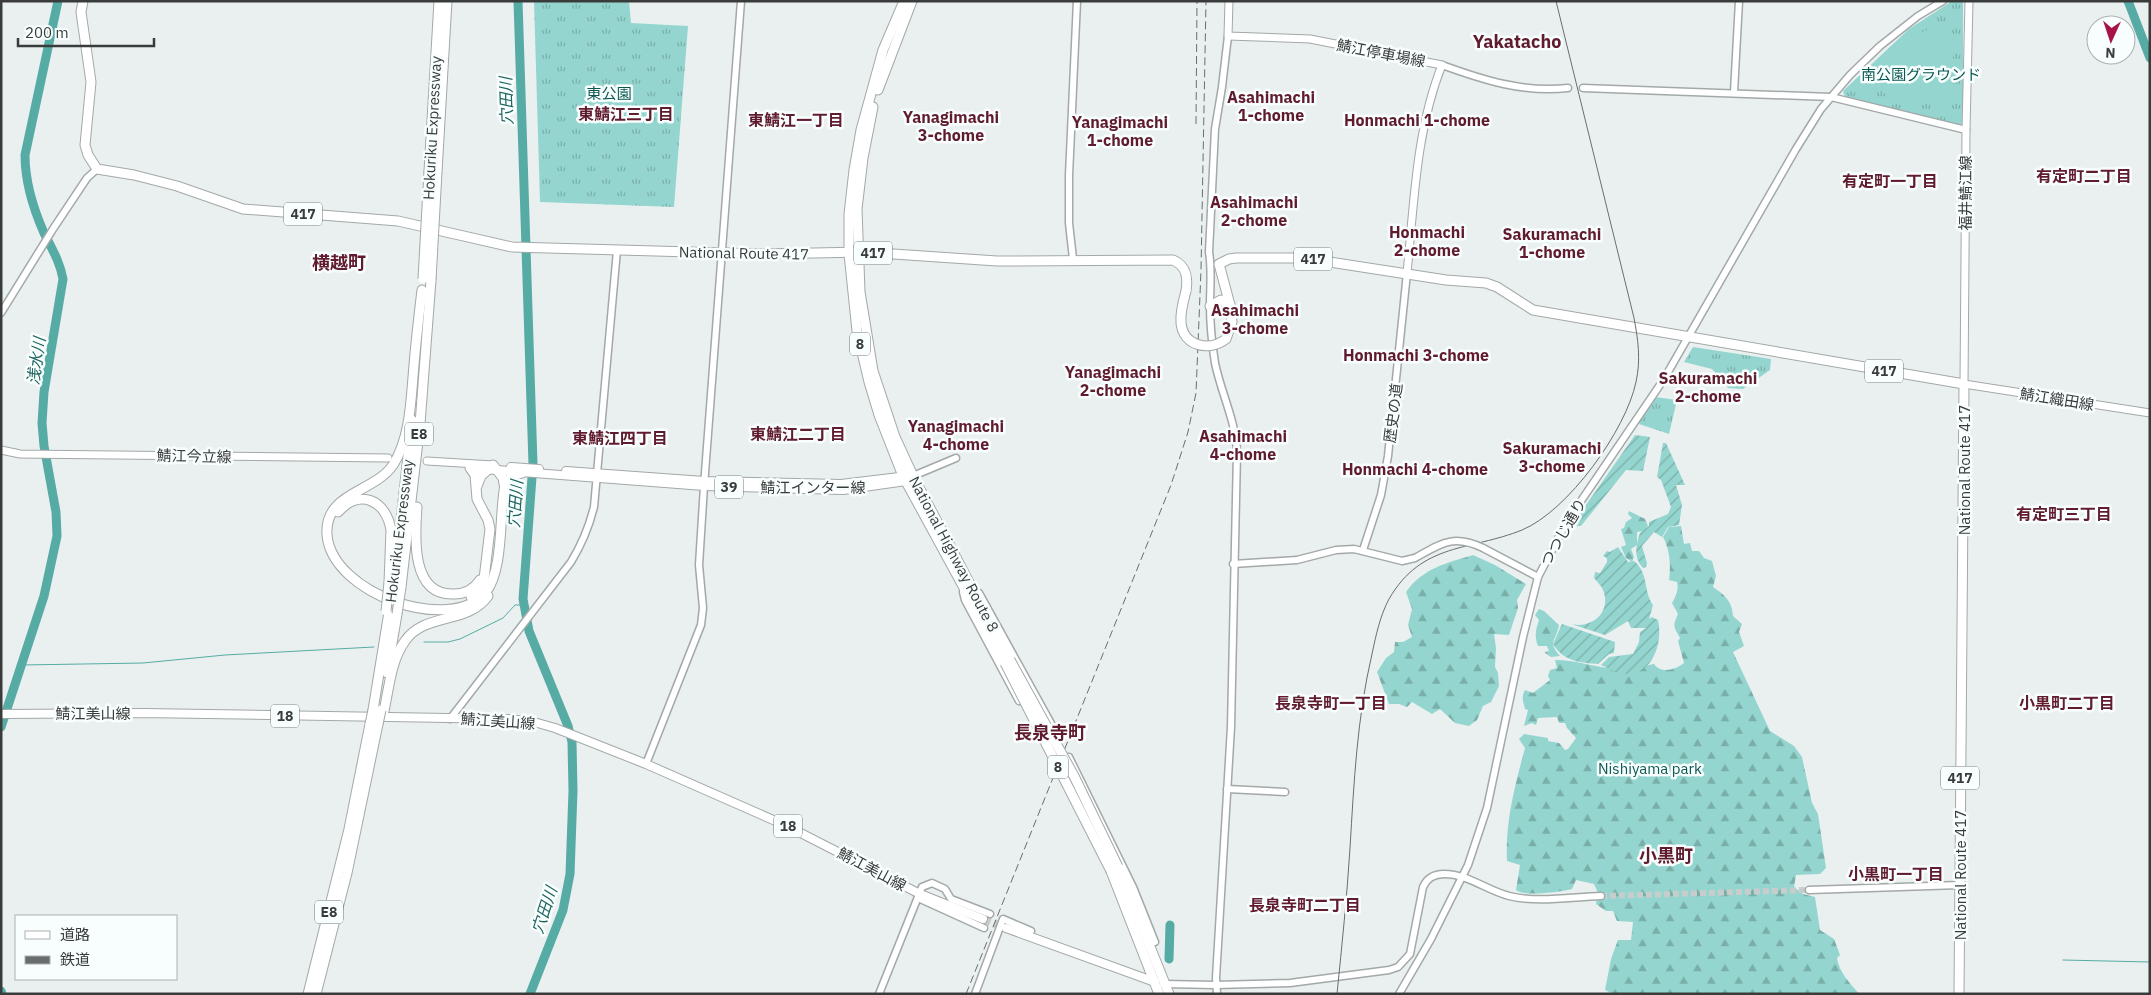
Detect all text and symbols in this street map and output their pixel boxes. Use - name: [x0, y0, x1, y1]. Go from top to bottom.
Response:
- scale bar: [18, 15, 154, 47]
- north arrow: [2086, 15, 2136, 65]
- text: 200 m: [25, 23, 69, 42]
- district label: Yakatacho: [1473, 30, 1561, 53]
- street label: 鯖江停車場線: [1335, 35, 1427, 71]
- text: N: [2105, 44, 2116, 62]
- street label: Hokuriku Expressway: [419, 55, 445, 201]
- park label: 南公園グラウンド: [1861, 65, 1981, 84]
- water label: 穴田川: [495, 75, 517, 125]
- park label: 東公園: [586, 84, 632, 103]
- district label: Asahimachi 1-chome: [1227, 87, 1315, 125]
- district label: 東鯖江三丁目: [578, 104, 674, 124]
- district label: Yanagimachi 3-chome: [903, 107, 999, 145]
- district label: 東鯖江一丁目: [748, 110, 844, 130]
- district label: Honmachi 1-chome: [1344, 110, 1490, 130]
- district label: Yanagimachi 1-chome: [1072, 112, 1168, 150]
- street label: 福井鯖江線: [1956, 155, 1975, 231]
- district label: 有定町二丁目: [2036, 166, 2132, 186]
- district label: 有定町一丁目: [1842, 171, 1938, 191]
- district label: Asahimachi 2-chome: [1210, 192, 1298, 230]
- road number: 417: [284, 202, 322, 225]
- district label: Honmachi 2-chome: [1389, 222, 1465, 260]
- district label: Sakuramachi 1-chome: [1503, 224, 1601, 262]
- street label: National Route 417: [679, 242, 809, 264]
- road number: 417: [854, 242, 892, 264]
- road number: 417: [1294, 248, 1332, 270]
- district label: 横越町: [312, 251, 366, 274]
- district label: Asahimachi 3-chome: [1211, 300, 1299, 338]
- road number: 8: [850, 332, 870, 356]
- water label: 浅水川: [23, 334, 50, 386]
- district label: Honmachi 3-chome: [1343, 345, 1489, 365]
- road number: 417: [1865, 360, 1903, 382]
- district label: Yanagimachi 2-chome: [1065, 362, 1161, 400]
- district label: Sakuramachi 2-chome: [1659, 368, 1757, 406]
- street label: 歴史の道: [1380, 382, 1406, 444]
- street label: 鯖江織田線: [2018, 384, 2096, 414]
- street label: National Route 417: [1955, 405, 1974, 535]
- district label: Yanagimachi 4-chome: [908, 416, 1004, 454]
- road number: E8: [405, 422, 433, 446]
- district label: 東鯖江二丁目: [750, 424, 846, 444]
- district label: Asahimachi 4-chome: [1199, 426, 1287, 464]
- district label: 東鯖江四丁目: [572, 428, 668, 448]
- district label: Sakuramachi 3-chome: [1503, 438, 1601, 476]
- street label: 鯖江今立線: [156, 446, 232, 466]
- street label: Hokuriku Expressway: [381, 458, 417, 604]
- district label: Honmachi 4-chome: [1342, 459, 1488, 479]
- street label: National Highway Route 8: [905, 473, 1003, 635]
- road number: 39: [715, 476, 743, 498]
- water label: 穴田川: [503, 477, 527, 529]
- street label: 鯖江インター線: [760, 478, 866, 497]
- street label: つつじ通り: [1536, 495, 1590, 569]
- district label: 有定町三丁目: [2016, 504, 2112, 524]
- district label: 長泉寺町一丁目: [1275, 693, 1387, 713]
- district label: 小黒町二丁目: [2019, 693, 2115, 713]
- street label: 鯖江美山線: [55, 704, 131, 723]
- road number: 18: [271, 704, 299, 728]
- street label: 鯖江美山線: [460, 709, 536, 733]
- district label: 長泉寺町: [1014, 721, 1086, 744]
- road number: 8: [1048, 756, 1068, 779]
- park label: Nishiyama park: [1598, 759, 1702, 778]
- road number: 417: [1941, 766, 1979, 790]
- street label: National Route 417: [1951, 810, 1970, 940]
- road number: 18: [774, 814, 802, 838]
- street label: 鯖江美山線: [834, 843, 910, 895]
- district label: 小黒町: [1639, 844, 1693, 867]
- district label: 小黒町一丁目: [1848, 864, 1944, 884]
- water label: 穴田川: [527, 882, 562, 936]
- district label: 長泉寺町二丁目: [1249, 895, 1361, 915]
- road number: E8: [315, 900, 343, 924]
- legend: [15, 915, 178, 980]
- text: 道路: [60, 925, 90, 944]
- text: 鉄道: [60, 950, 90, 969]

